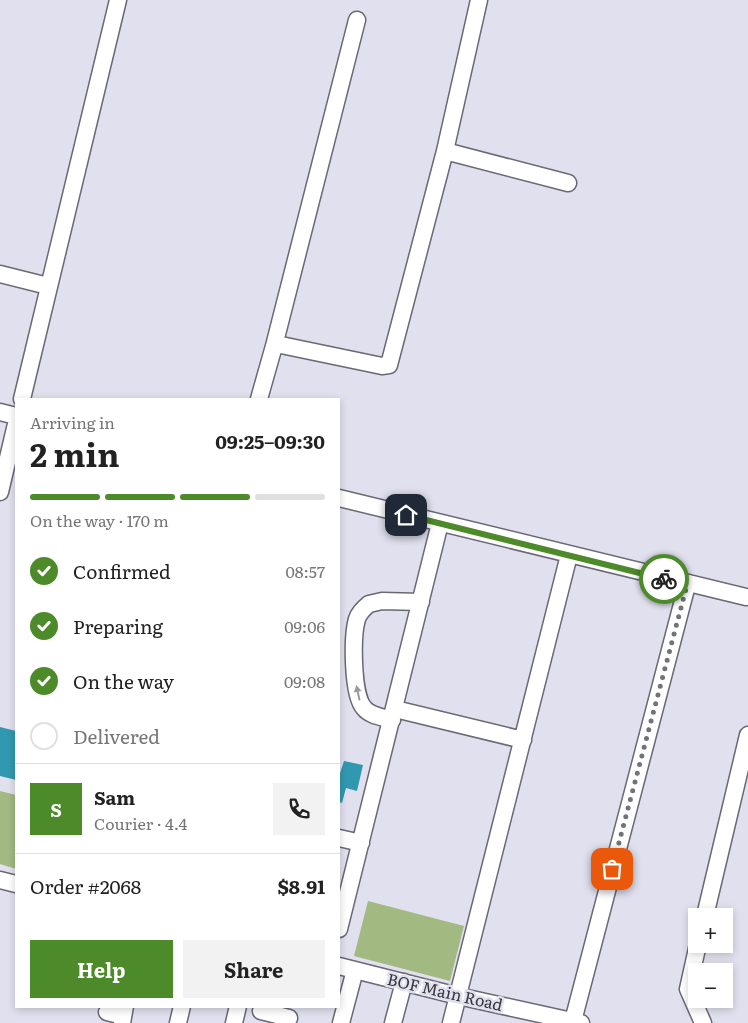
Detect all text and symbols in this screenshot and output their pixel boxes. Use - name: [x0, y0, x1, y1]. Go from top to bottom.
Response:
- text: Arriving in: [30, 410, 115, 434]
- text: 09:25–09:30: [215, 427, 325, 455]
- text: 2 min: [30, 429, 119, 477]
- pin: [385, 494, 427, 536]
- icon: home: [392, 501, 420, 529]
- text: On the way · 170 m: [30, 508, 169, 532]
- courier: [639, 554, 689, 604]
- icon: check: [30, 557, 58, 585]
- text: Confirmed: [73, 557, 171, 585]
- text: 08:57: [285, 559, 325, 583]
- icon: bike: [650, 565, 678, 593]
- icon: check: [30, 612, 58, 640]
- text: Preparing: [73, 612, 163, 640]
- text: 09:06: [284, 614, 325, 638]
- icon: check: [30, 667, 58, 695]
- text: On the way: [73, 667, 174, 695]
- text: 09:08: [284, 669, 325, 693]
- one-way arrow: [353, 684, 361, 700]
- text: Delivered: [73, 722, 160, 750]
- text: Sam: [94, 783, 135, 811]
- button: phone: [273, 783, 325, 835]
- text: S: [50, 795, 62, 823]
- text: Courier · 4.4: [94, 811, 187, 835]
- pin: [591, 848, 633, 890]
- icon: bag: [598, 855, 626, 883]
- text: Order #2068: [30, 872, 141, 900]
- text: $8.91: [277, 872, 325, 900]
- map controls: [688, 908, 733, 1008]
- button: +: [688, 908, 733, 953]
- button: Help: [30, 940, 173, 998]
- button: Share: [183, 940, 325, 998]
- button: −: [688, 963, 733, 1008]
- street label: BOF Main Road: [385, 966, 506, 1016]

